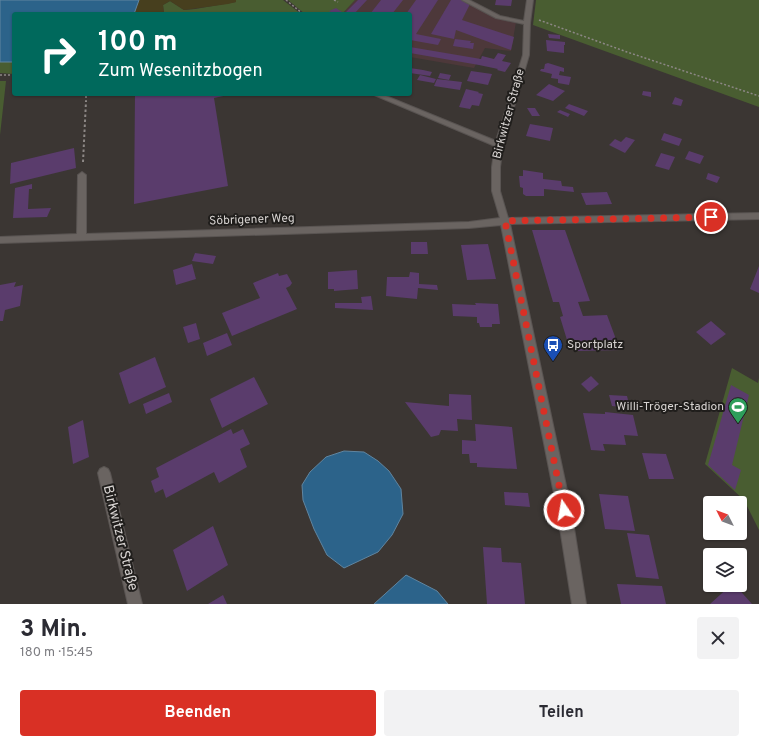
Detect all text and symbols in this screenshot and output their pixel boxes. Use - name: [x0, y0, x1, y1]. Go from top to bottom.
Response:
- text: 100 m: [98, 25, 178, 61]
- icon: right: [32, 28, 84, 80]
- text: Zum Wesenitzbogen: [98, 60, 263, 83]
- street label: Birkwitzer Straße: [489, 67, 529, 161]
- pin: [694, 200, 728, 234]
- icon: arrive: [700, 206, 722, 228]
- street label: Söbrigener Weg: [209, 211, 295, 229]
- bus stop icon: Sportplatz: [542, 334, 564, 362]
- place label: Sportplatz: [567, 337, 623, 353]
- sports icon: Willi-Tröger-Stadion: [727, 396, 749, 424]
- place label: Willi-Tröger-Stadion: [616, 399, 724, 415]
- street label: Birkwitzer Straße: [99, 483, 141, 593]
- position arrow: [543, 489, 585, 531]
- north arrow: [703, 496, 747, 540]
- map controls: [703, 496, 747, 592]
- button: layers: [703, 548, 747, 592]
- text: 3 Min.: [20, 615, 87, 645]
- button: close: [697, 617, 739, 659]
- text: 180 m · 15:45: [20, 645, 93, 661]
- button: Beenden: [20, 690, 376, 736]
- button: Teilen: [384, 690, 739, 736]

